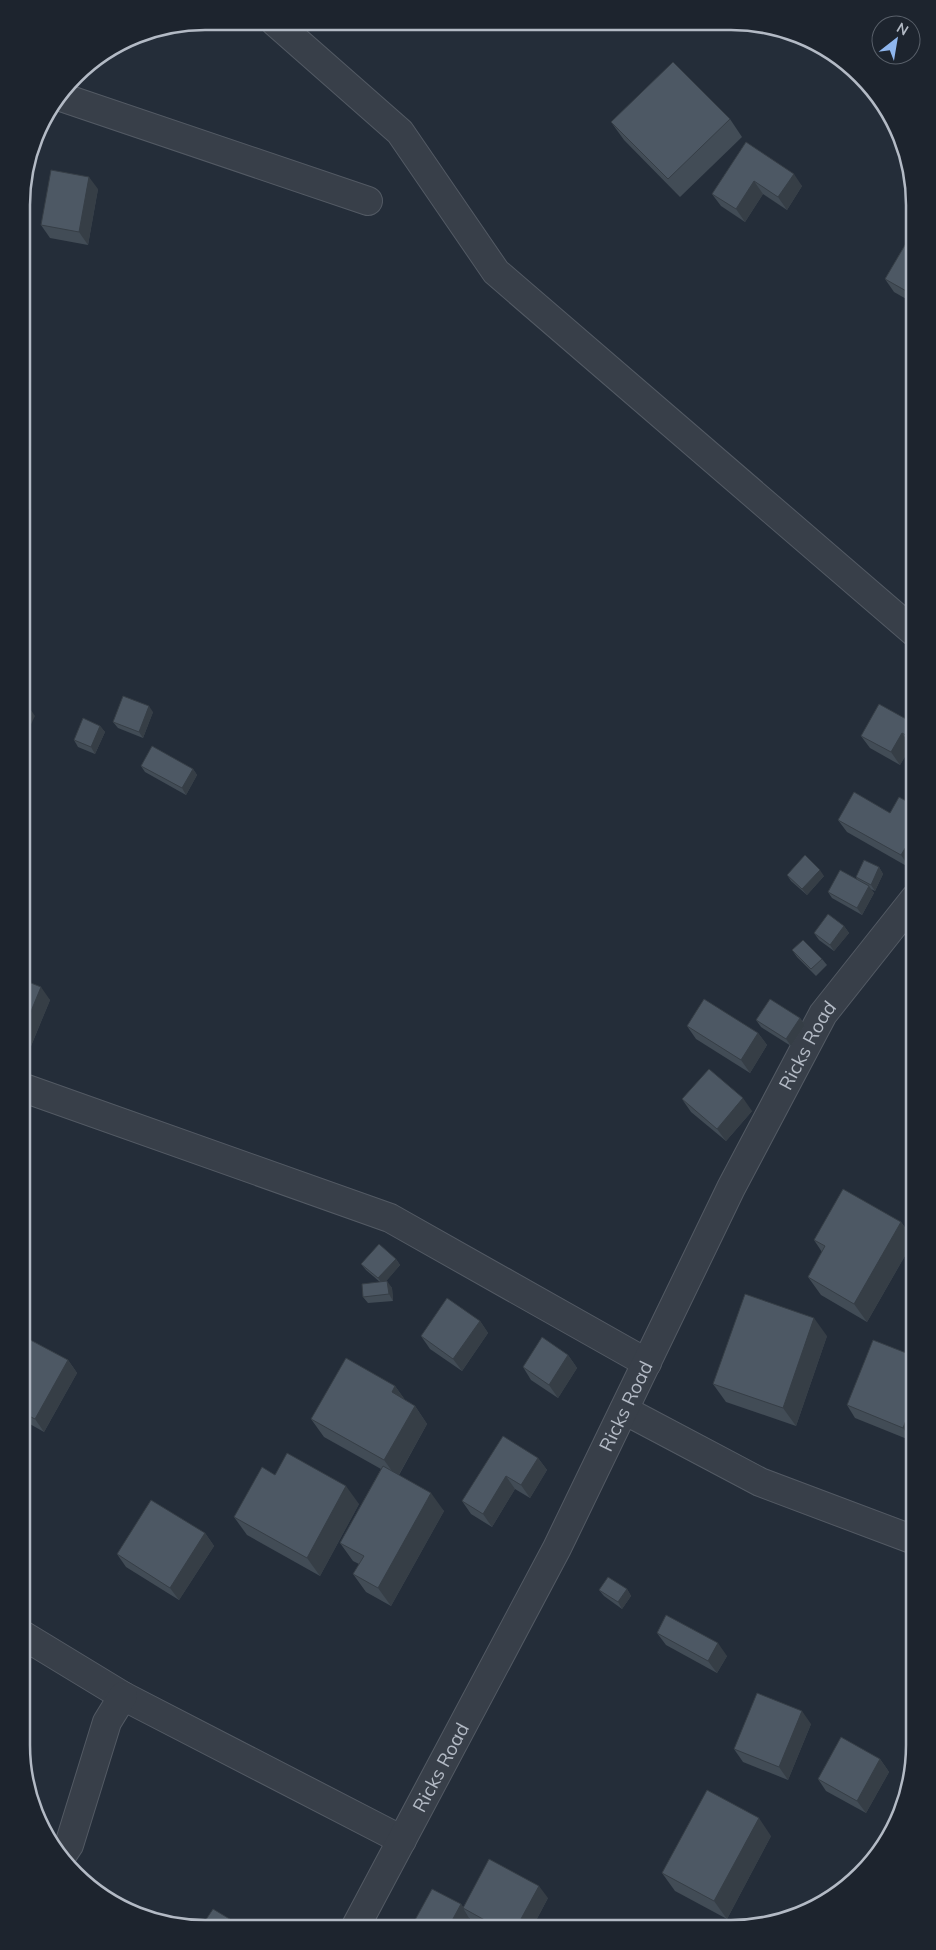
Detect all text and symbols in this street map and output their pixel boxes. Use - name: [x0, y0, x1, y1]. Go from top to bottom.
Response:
- north arrow: [871, 15, 921, 65]
- text: N: [894, 18, 912, 39]
- street label: Ricks Road: [773, 996, 841, 1094]
- street label: Ricks Road: [594, 1357, 658, 1455]
- street label: Ricks Road: [407, 1719, 474, 1816]

